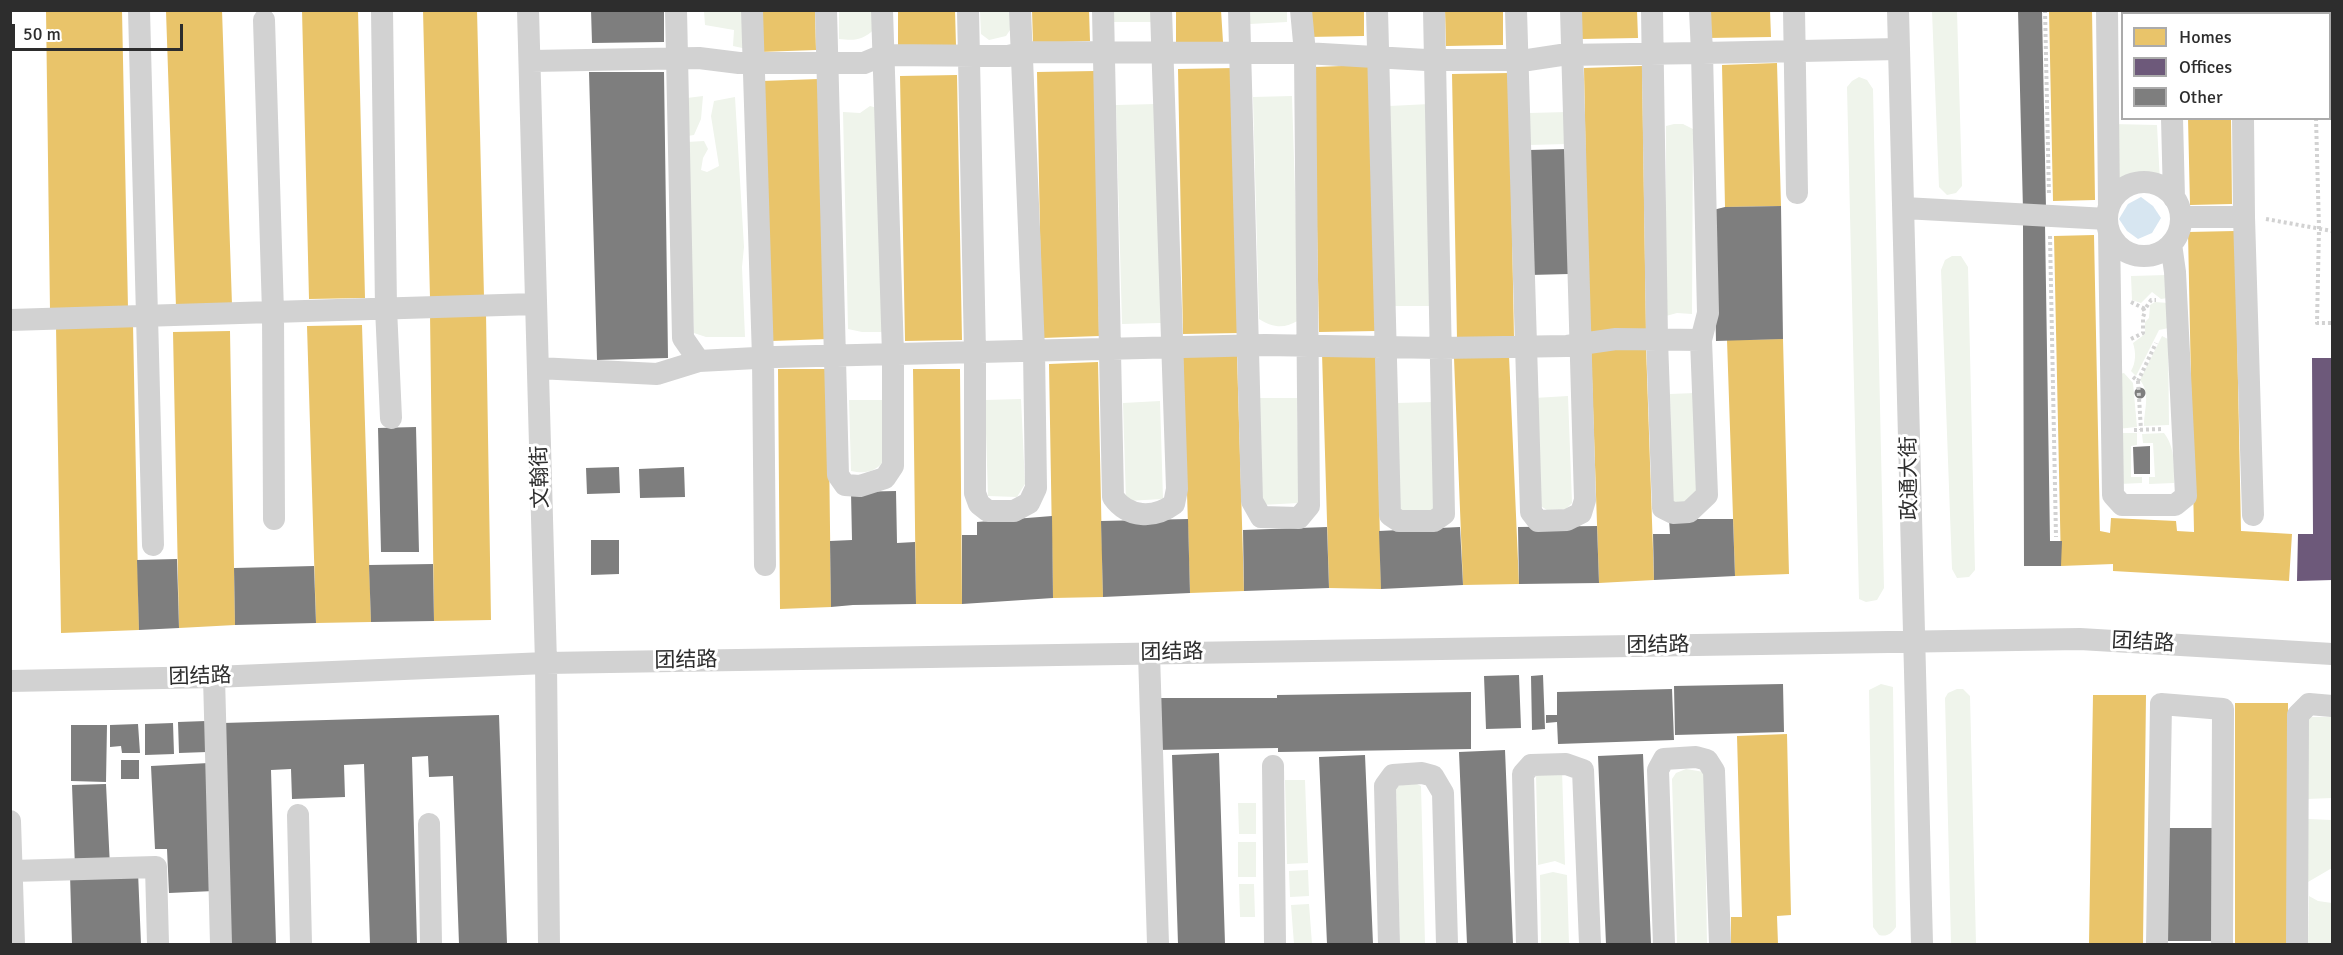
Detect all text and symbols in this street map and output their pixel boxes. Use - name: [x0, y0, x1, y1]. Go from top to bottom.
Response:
- scale bar: [15, 12, 186, 50]
- legend: [2121, 12, 2331, 120]
- text: 50 m: [23, 23, 61, 45]
- text: Homes: [2179, 26, 2232, 48]
- text: Offices: [2179, 56, 2232, 78]
- text: Other: [2179, 86, 2223, 108]
- street label: 政通大街: [1897, 436, 1923, 520]
- street label: 文翰街: [527, 445, 555, 509]
- street label: 团结路: [2111, 629, 2175, 657]
- street label: 团结路: [1626, 633, 1690, 659]
- street label: 团结路: [1140, 640, 1204, 666]
- street label: 团结路: [654, 648, 718, 674]
- street label: 团结路: [168, 663, 232, 691]

